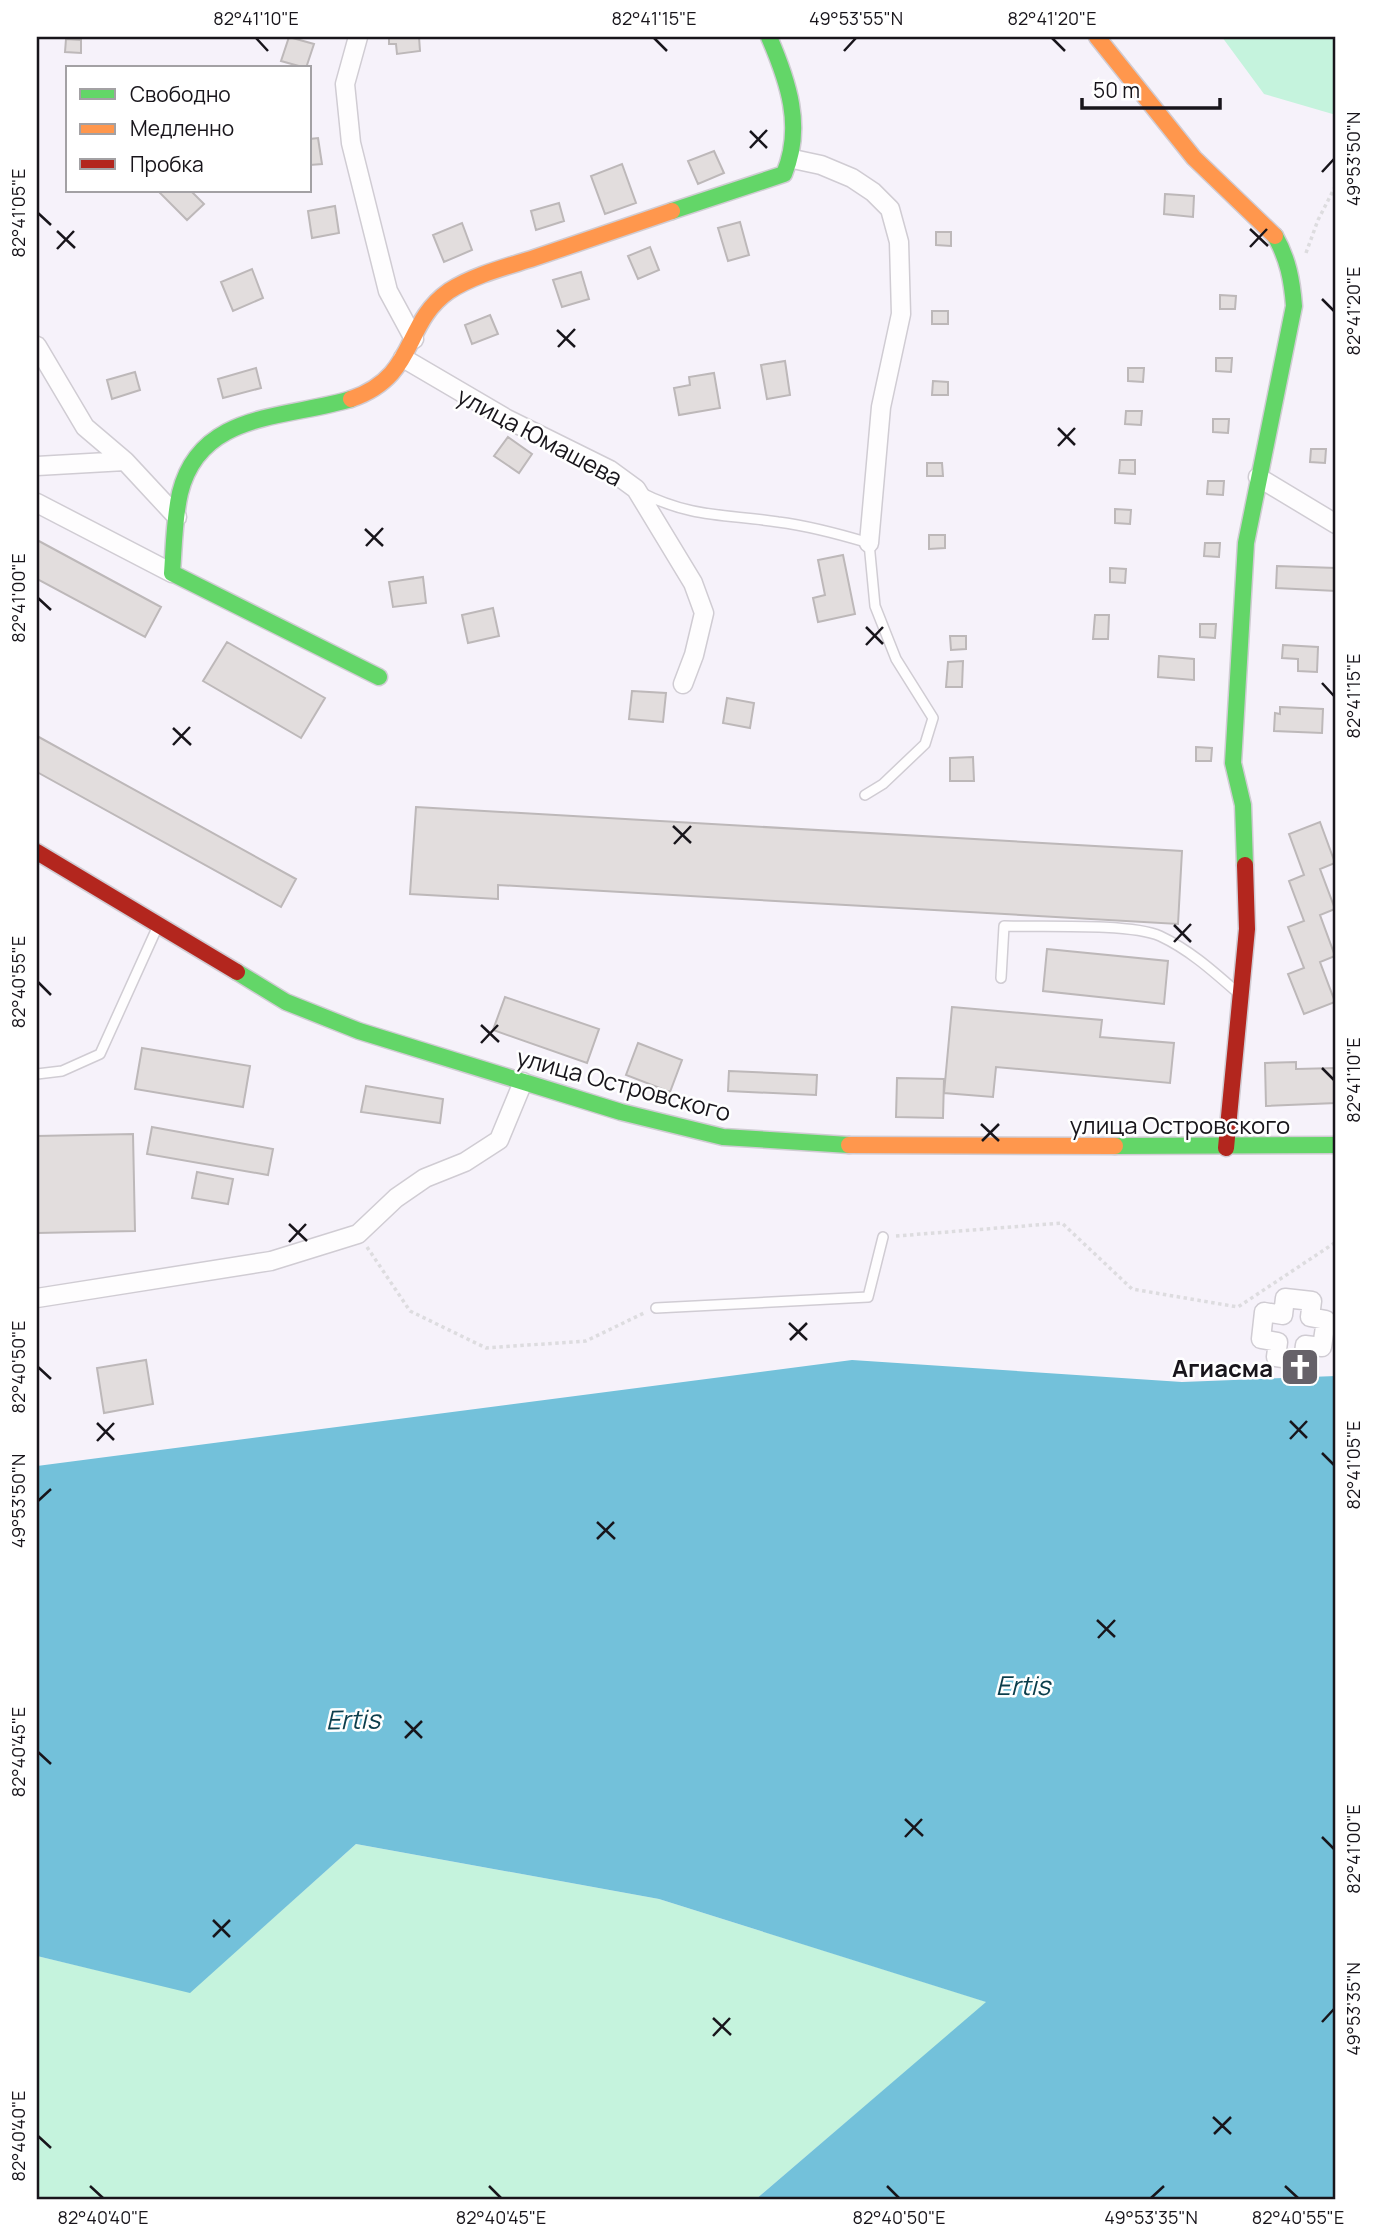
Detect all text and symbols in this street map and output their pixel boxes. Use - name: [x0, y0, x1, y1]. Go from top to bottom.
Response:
- text: 82°41'10"E: [213, 6, 299, 30]
- text: 82°41'15"E: [611, 6, 697, 30]
- text: 49°53'55"N: [809, 6, 903, 30]
- text: 82°41'20"E: [1008, 6, 1096, 30]
- legend: [66, 66, 312, 192]
- scale bar: [1082, 66, 1221, 110]
- text: 50 m: [1093, 76, 1140, 104]
- text: Свободно: [130, 80, 231, 108]
- text: 49°53'50"N: [1341, 112, 1365, 206]
- text: Медленно: [130, 114, 234, 142]
- text: Пробка: [130, 150, 204, 178]
- text: 82°41'05"E: [6, 169, 30, 257]
- text: 82°41'20"E: [1341, 267, 1365, 355]
- street label: улица Юмашева: [451, 378, 629, 494]
- text: 82°41'00"E: [6, 553, 30, 643]
- text: 82°41'15"E: [1341, 653, 1365, 739]
- text: 82°40'55"E: [6, 936, 30, 1028]
- text: 82°41'10"E: [1341, 1037, 1365, 1123]
- street label: улица Островского: [513, 1040, 735, 1128]
- street label: улица Островского: [1070, 1108, 1290, 1141]
- text: 82°40'50"E: [6, 1321, 30, 1413]
- church icon: Агиасма: [1279, 1346, 1321, 1388]
- place label: Агиасма: [1172, 1351, 1273, 1384]
- text: 82°41'05"E: [1341, 1421, 1365, 1509]
- text: 49°53'50"N: [6, 1454, 30, 1548]
- water label: Ertis: [996, 1667, 1053, 1703]
- water label: Ertis: [326, 1700, 383, 1737]
- text: 82°40'45"E: [6, 1707, 30, 1797]
- text: 82°41'00"E: [1341, 1804, 1365, 1894]
- text: 49°53'35"N: [1341, 1962, 1365, 2056]
- text: 82°40'40"E: [6, 2091, 30, 2182]
- text: 82°40'40"E: [58, 2205, 149, 2229]
- text: 82°40'45"E: [456, 2205, 546, 2229]
- text: 82°40'50"E: [853, 2205, 945, 2229]
- text: 49°53'35"N: [1104, 2205, 1198, 2229]
- text: 82°40'55"E: [1252, 2205, 1344, 2229]

